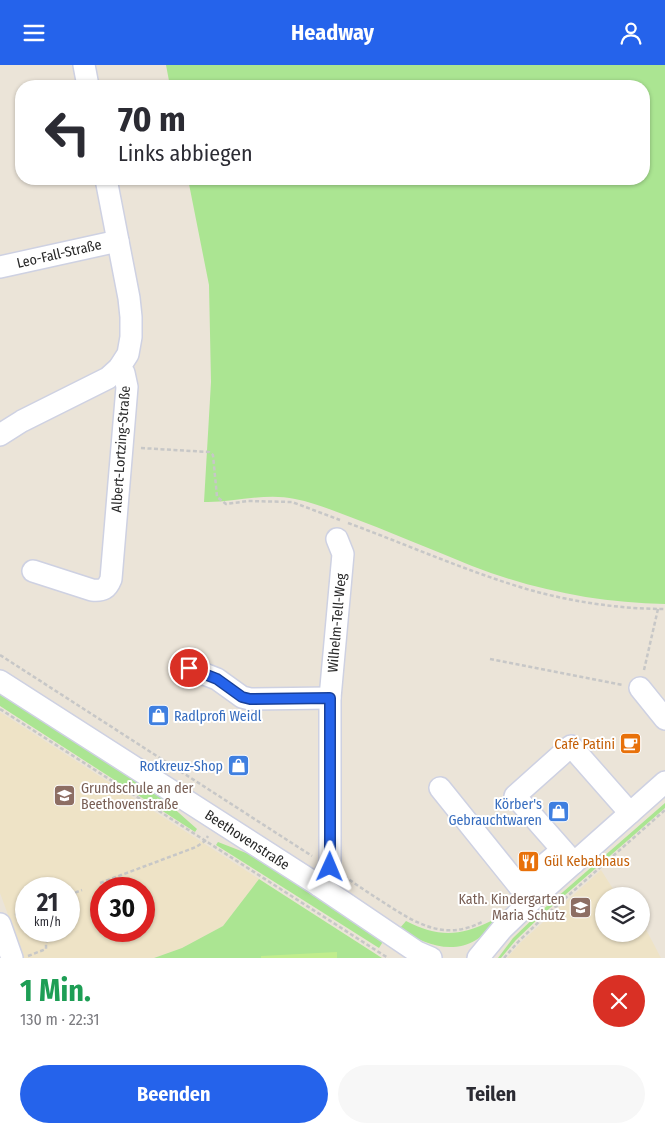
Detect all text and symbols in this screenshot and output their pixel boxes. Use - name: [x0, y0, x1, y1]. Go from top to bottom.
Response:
- icon: menu: [20, 19, 48, 47]
- text: Headway: [291, 19, 374, 46]
- icon: person: [617, 19, 645, 47]
- text: 70 m: [118, 98, 186, 140]
- icon: left: [35, 100, 100, 165]
- text: Links abbiegen: [118, 140, 253, 167]
- street label: Leo-Fall-Straße: [15, 236, 103, 272]
- street label: Albert-Lortzing-Straße: [108, 385, 134, 513]
- street label: Wilhelm-Tell-Weg: [324, 572, 350, 673]
- pin: [168, 647, 210, 689]
- icon: arrive: [175, 654, 203, 682]
- shop icon: Radlprofi Weidl: [146, 704, 170, 728]
- place label: Radlprofi Weidl: [174, 708, 262, 725]
- cafe icon: Café Patini: [619, 732, 643, 756]
- place label: Café Patini: [554, 736, 615, 753]
- shop icon: Rotkreuz-Shop: [227, 754, 251, 778]
- place label: Rotkreuz-Shop: [140, 758, 223, 775]
- place label: Grundschule an der Beethovenstraße: [81, 780, 194, 813]
- school or university icon: Grundschule an der Beethovenstraße: [53, 784, 77, 808]
- place label: Körber's Gebrauchtwaren: [448, 796, 542, 829]
- shop icon: Körber's Gebrauchtwaren: [546, 800, 570, 824]
- street label: Beethovenstraße: [201, 806, 293, 874]
- position arrow: [303, 840, 355, 892]
- restaurant icon: Gül Kebabhaus: [516, 849, 540, 873]
- place label: Gül Kebabhaus: [544, 853, 630, 870]
- speed limit sign: 30: [90, 877, 155, 942]
- map controls: [595, 887, 650, 942]
- button: layers: [595, 887, 650, 942]
- text: 21: [37, 888, 58, 918]
- place label: Kath. Kindergarten Maria Schutz: [458, 891, 565, 924]
- school or university icon: Kath. Kindergarten Maria Schutz: [569, 895, 593, 919]
- text: km/h: [34, 915, 61, 929]
- text: 1 Min.: [20, 973, 91, 1009]
- button: close: [593, 975, 645, 1027]
- text: 130 m · 22:31: [20, 1010, 100, 1029]
- button: Beenden: [20, 1065, 328, 1123]
- button: Teilen: [338, 1065, 645, 1123]

